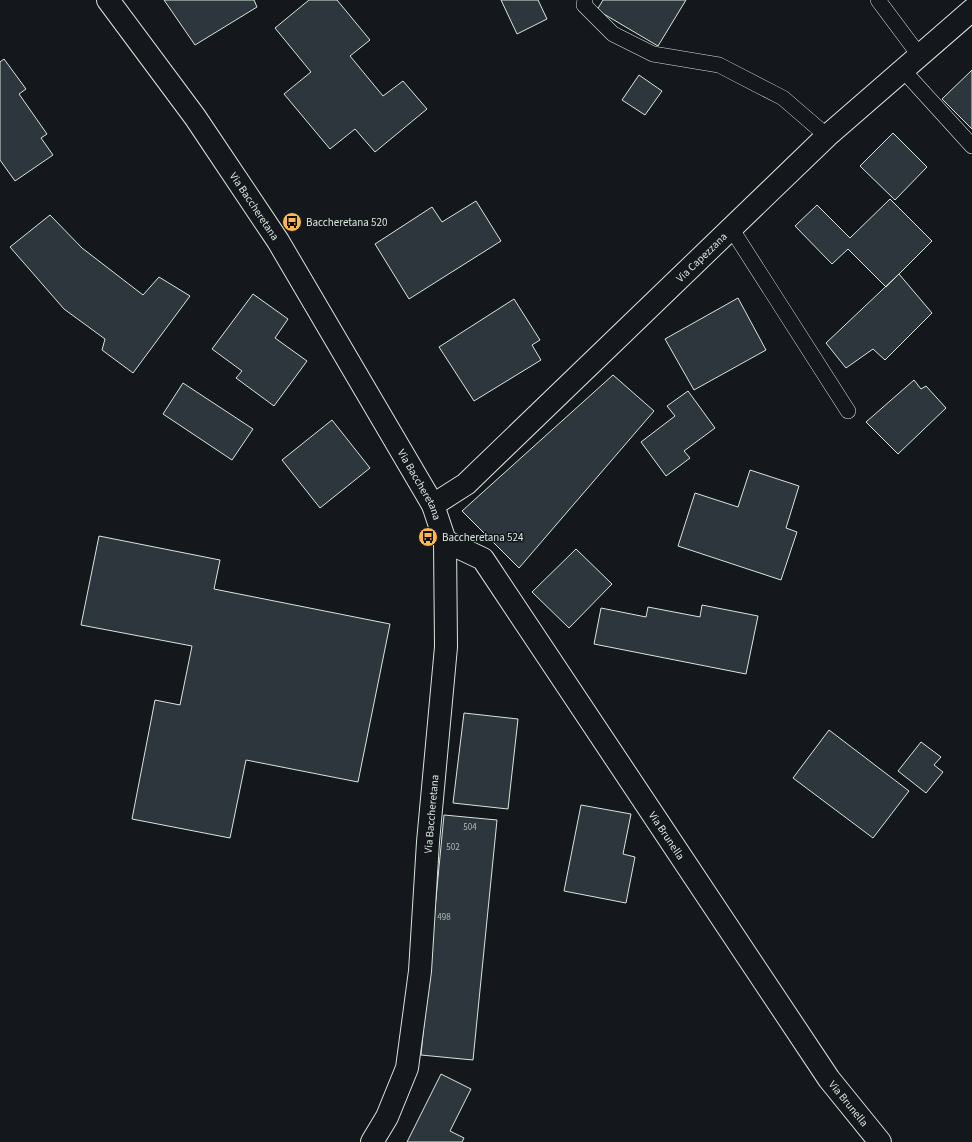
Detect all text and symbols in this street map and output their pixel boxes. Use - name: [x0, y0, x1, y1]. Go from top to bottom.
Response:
- street label: Via Baccheretana: [226, 169, 282, 243]
- bus stop icon: Baccheretana 520: [281, 211, 303, 233]
- place label: Baccheretana 520: [306, 215, 388, 230]
- street label: Via Capezzana: [673, 229, 731, 286]
- street label: Via Baccheretana: [394, 447, 445, 522]
- bus stop icon: Baccheretana 524: [417, 526, 439, 548]
- place label: Baccheretana 524: [442, 530, 524, 545]
- street label: Via Baccheretana: [421, 774, 442, 854]
- street label: Via Brunella: [645, 809, 688, 863]
- house number: 504: [463, 821, 477, 834]
- house number: 502: [446, 841, 460, 854]
- house number: 498: [437, 911, 451, 924]
- street label: Via Brunella: [825, 1078, 872, 1130]

